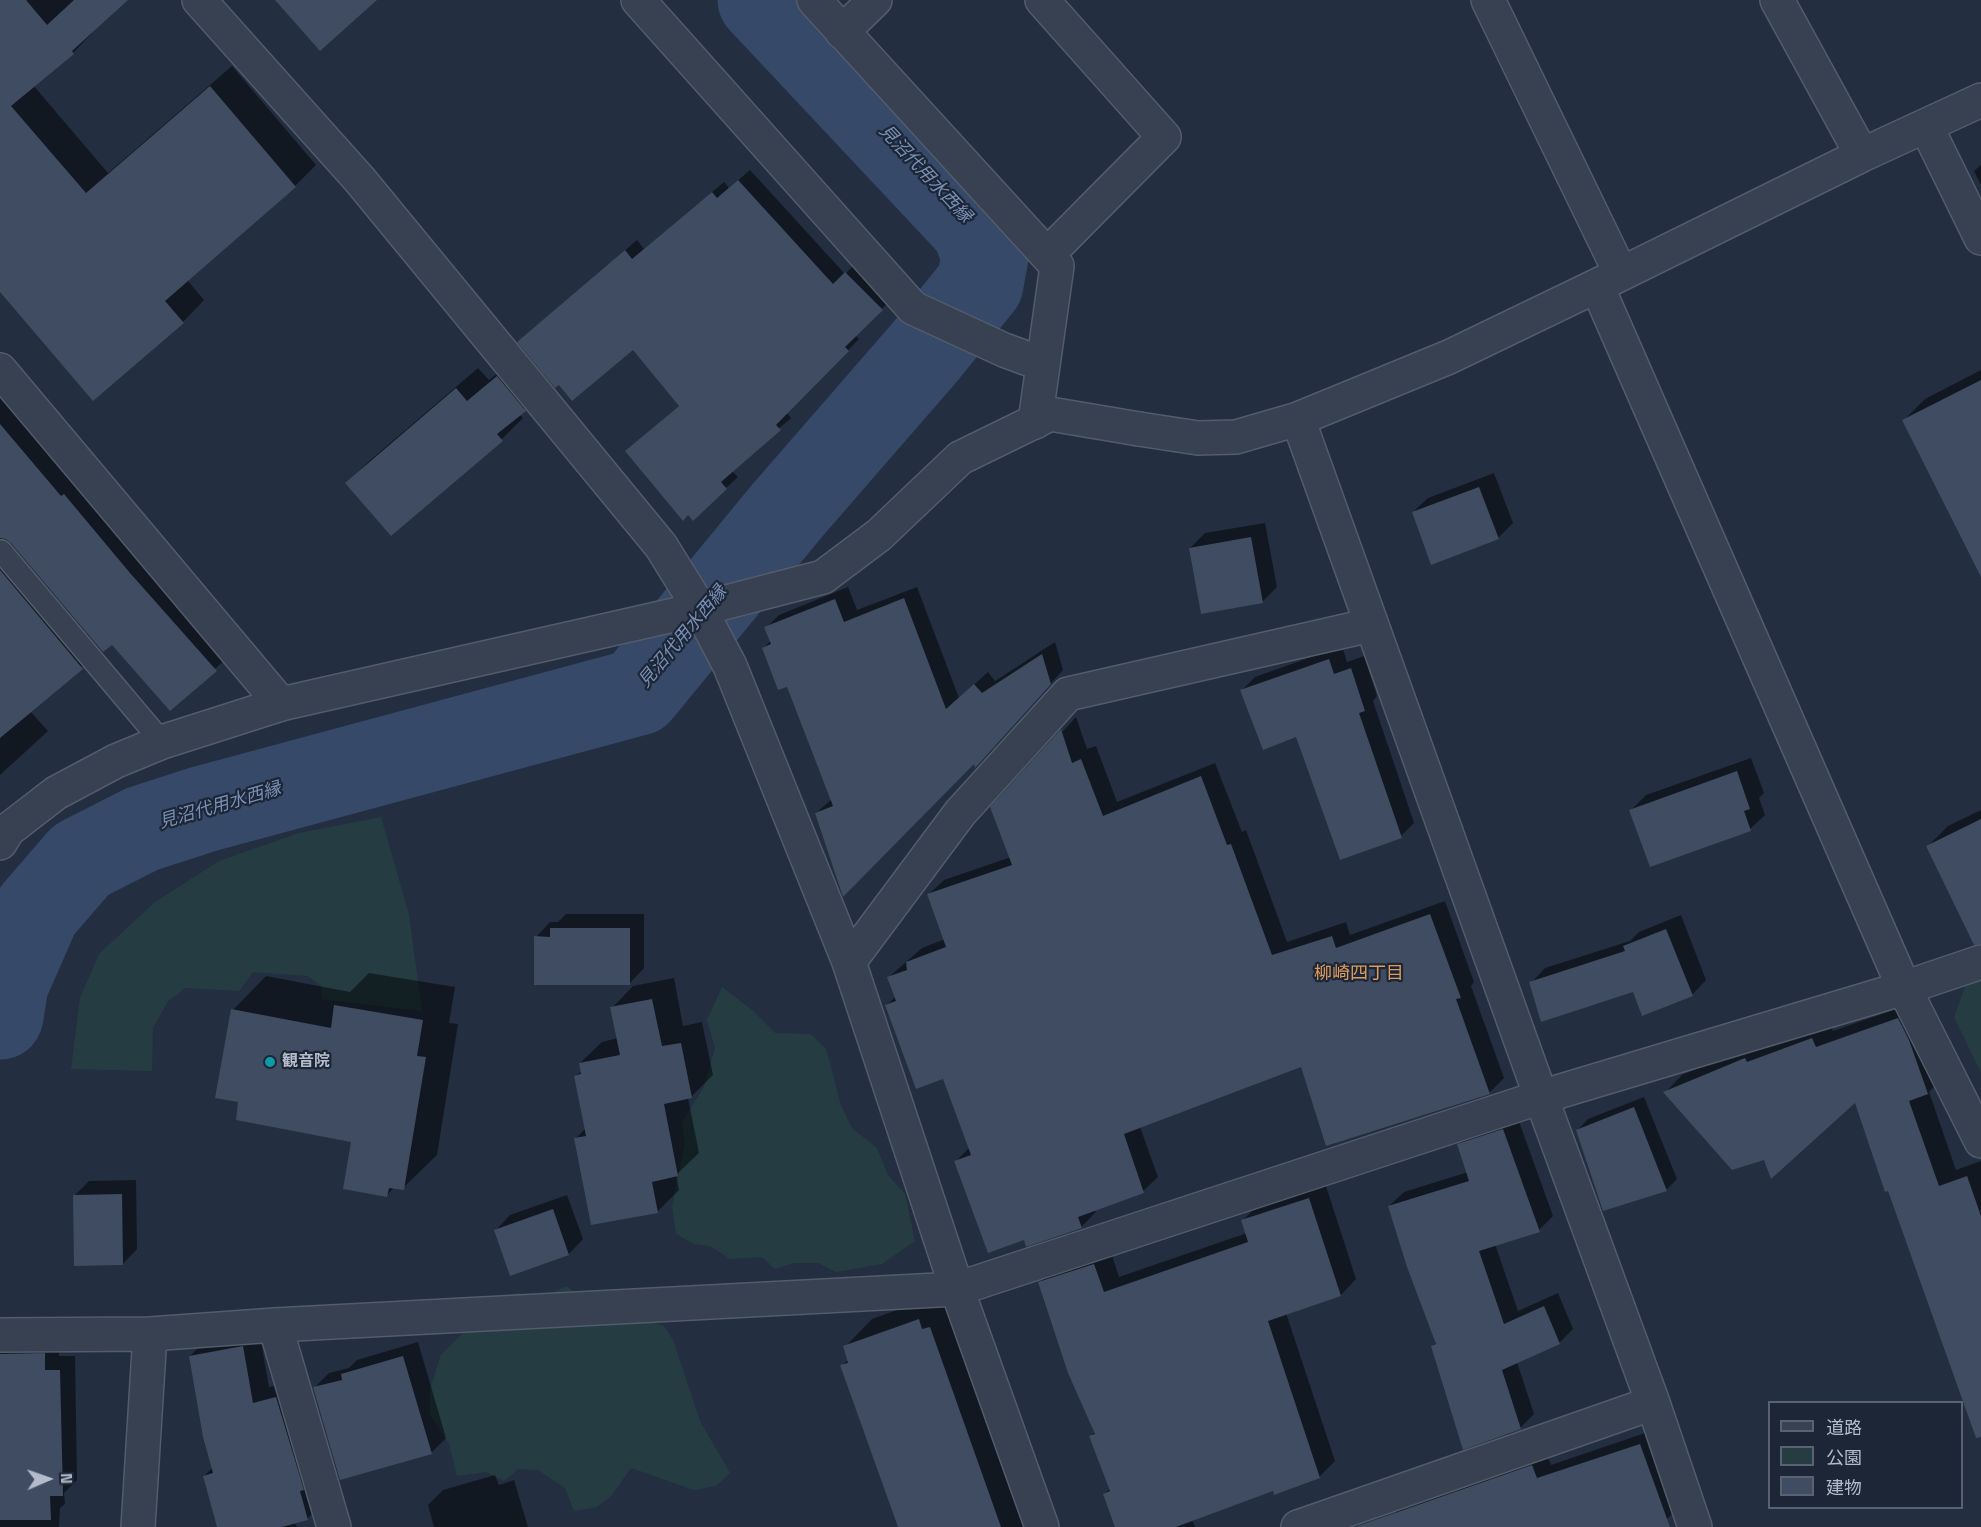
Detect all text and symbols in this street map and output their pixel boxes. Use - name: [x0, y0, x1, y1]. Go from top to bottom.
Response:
- water label: 見沼代用水西縁: [874, 121, 976, 227]
- water label: 見沼代用水西縁: [634, 582, 732, 692]
- water label: 見沼代用水西縁: [156, 778, 284, 834]
- district label: 柳崎四丁目: [1314, 963, 1404, 985]
- place label: 観音院: [282, 1052, 330, 1072]
- marker: 観音院: [263, 1055, 277, 1069]
- legend: [1768, 1401, 1963, 1509]
- text: 道路: [1826, 1416, 1862, 1439]
- text: 公園: [1826, 1446, 1862, 1469]
- north arrow: [18, 1449, 78, 1509]
- text: N: [56, 1473, 77, 1484]
- text: 建物: [1826, 1476, 1862, 1499]

